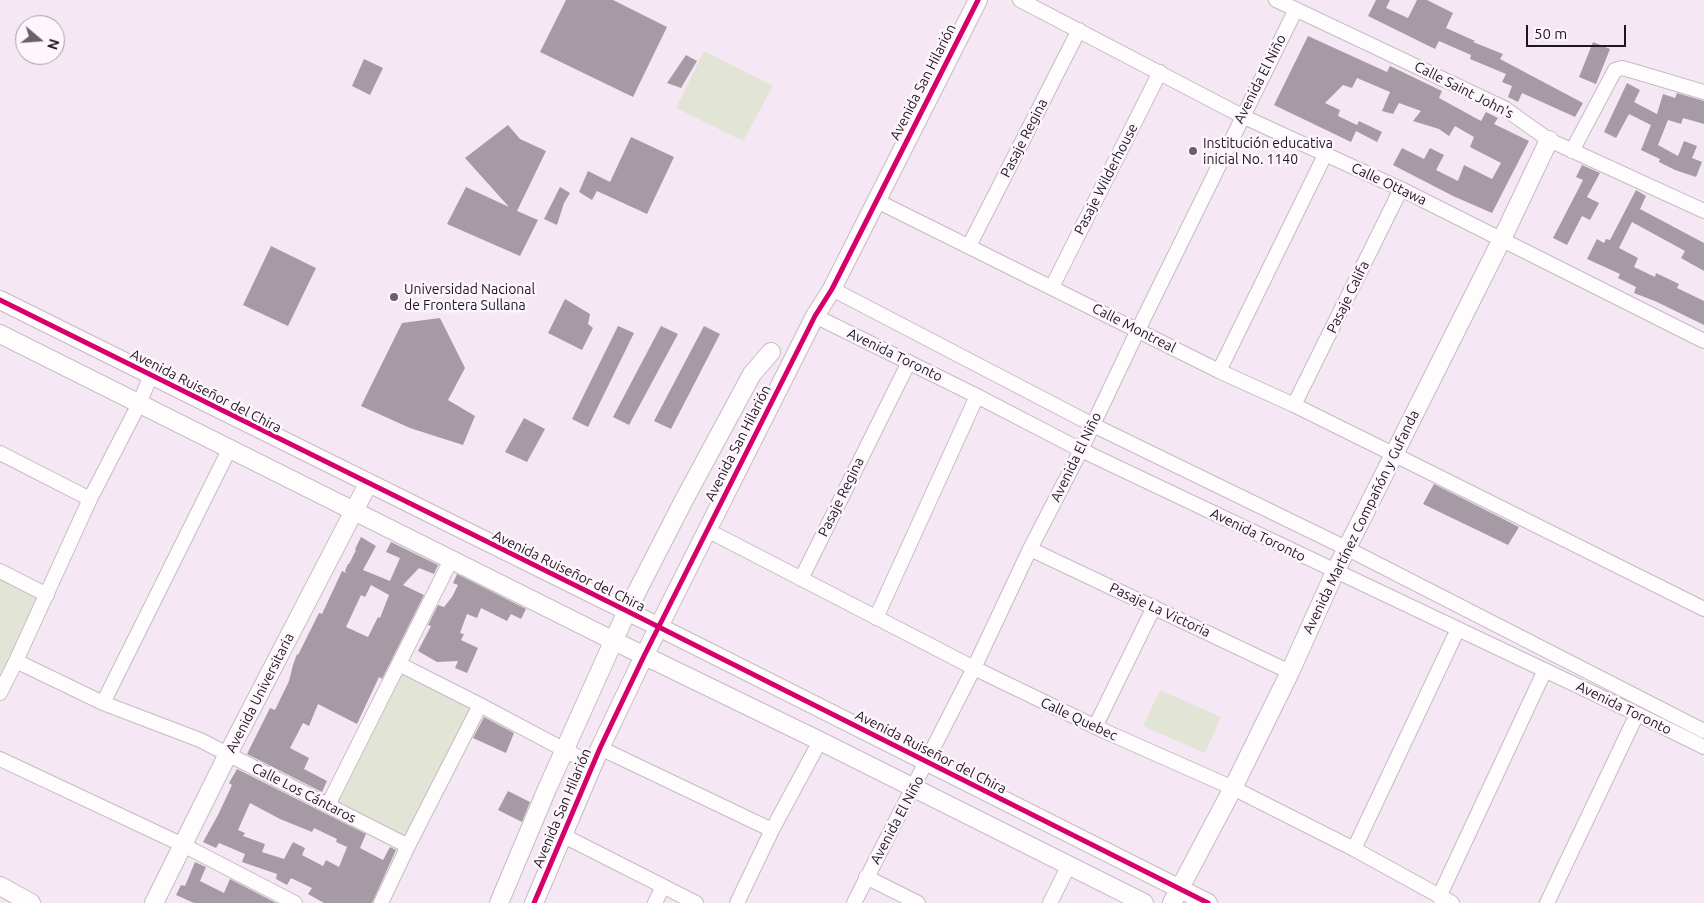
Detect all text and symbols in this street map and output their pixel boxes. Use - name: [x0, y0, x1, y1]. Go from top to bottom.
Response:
- north arrow: [15, 15, 65, 65]
- scale bar: [1529, 15, 1629, 47]
- street label: Avenida San Hilarión: [886, 21, 960, 143]
- text: 50 m: [1534, 25, 1567, 42]
- street label: Avenida El Niño: [1230, 32, 1290, 126]
- text: N: [44, 37, 63, 52]
- street label: Calle Saint John's: [1412, 58, 1516, 122]
- street label: Pasaje Regina: [997, 96, 1051, 180]
- street label: Pasaje Wilderhouse: [1071, 121, 1141, 237]
- place label: Institución educativa inicial No. 1140: [1203, 135, 1333, 168]
- marker: Institución educativa inicial No. 1140: [1187, 145, 1199, 157]
- street label: Calle Ottawa: [1349, 159, 1429, 209]
- street label: Pasaje Califa: [1323, 258, 1373, 336]
- place label: Universidad Nacional de Frontera Sullana: [404, 281, 535, 314]
- marker: Universidad Nacional de Frontera Sullana: [388, 291, 400, 303]
- street label: Calle Montreal: [1089, 300, 1179, 356]
- street label: Avenida Toronto: [845, 325, 945, 385]
- street label: Avenida Ruiseñor del Chira: [128, 346, 284, 436]
- street label: Avenida San Hilarión: [701, 382, 775, 504]
- street label: Avenida Martínez Compañón y Gufanda: [1299, 407, 1423, 637]
- street label: Avenida El Niño: [1047, 409, 1105, 505]
- street label: Pasaje Regina: [815, 455, 867, 539]
- street label: Avenida Toronto: [1208, 505, 1308, 565]
- street label: Avenida Ruiseñor del Chira: [490, 527, 648, 615]
- street label: Pasaje La Victoria: [1107, 579, 1213, 641]
- street label: Avenida Universitaria: [222, 630, 298, 756]
- street label: Avenida Toronto: [1574, 678, 1674, 738]
- street label: Calle Quebec: [1038, 694, 1120, 744]
- street label: Avenida Ruiseñor del Chira: [853, 707, 1009, 797]
- street label: Avenida San Hilarión: [529, 746, 595, 870]
- street label: Calle Los Cántaros: [249, 759, 359, 827]
- street label: Avenida El Niño: [867, 773, 927, 867]

